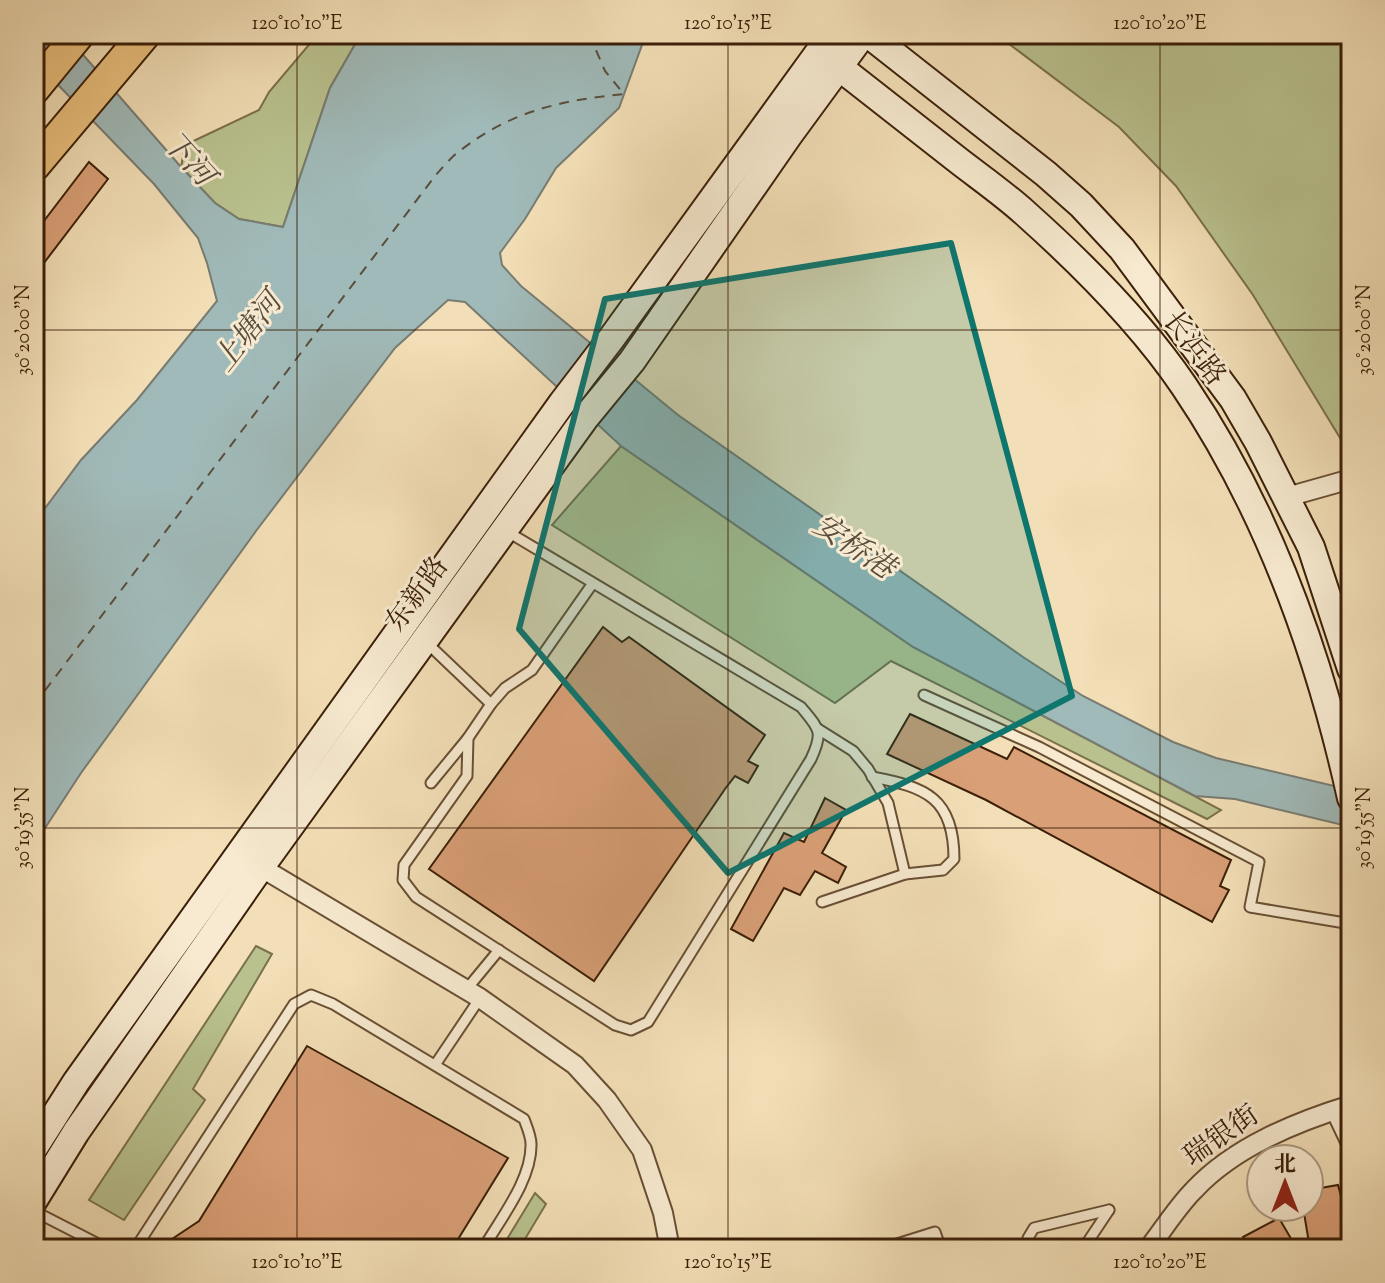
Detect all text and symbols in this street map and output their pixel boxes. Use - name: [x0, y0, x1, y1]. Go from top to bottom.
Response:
- text: 120°10'10"E: [252, 10, 342, 39]
- text: 120°10'15"E: [684, 10, 772, 39]
- text: 120°10'20"E: [1113, 10, 1207, 39]
- water label: 下河: [151, 123, 226, 200]
- water label: 上塘河: [204, 280, 297, 382]
- text: 30°20'00"N: [10, 284, 39, 376]
- text: 30°20'00"N: [1351, 284, 1380, 376]
- street label: 长浜路: [1152, 303, 1234, 395]
- water label: 安桥港: [804, 505, 906, 593]
- street label: 东新路: [377, 549, 459, 641]
- text: 30°19'55"N: [10, 787, 39, 869]
- text: 30°19'55"N: [1351, 787, 1380, 869]
- street label: 瑞银街: [1176, 1097, 1268, 1177]
- north arrow: [1245, 1143, 1325, 1223]
- text: 北: [1274, 1150, 1296, 1182]
- text: 120°10'10"E: [252, 1249, 342, 1278]
- text: 120°10'15"E: [684, 1249, 772, 1278]
- text: 120°10'20"E: [1113, 1249, 1207, 1278]

